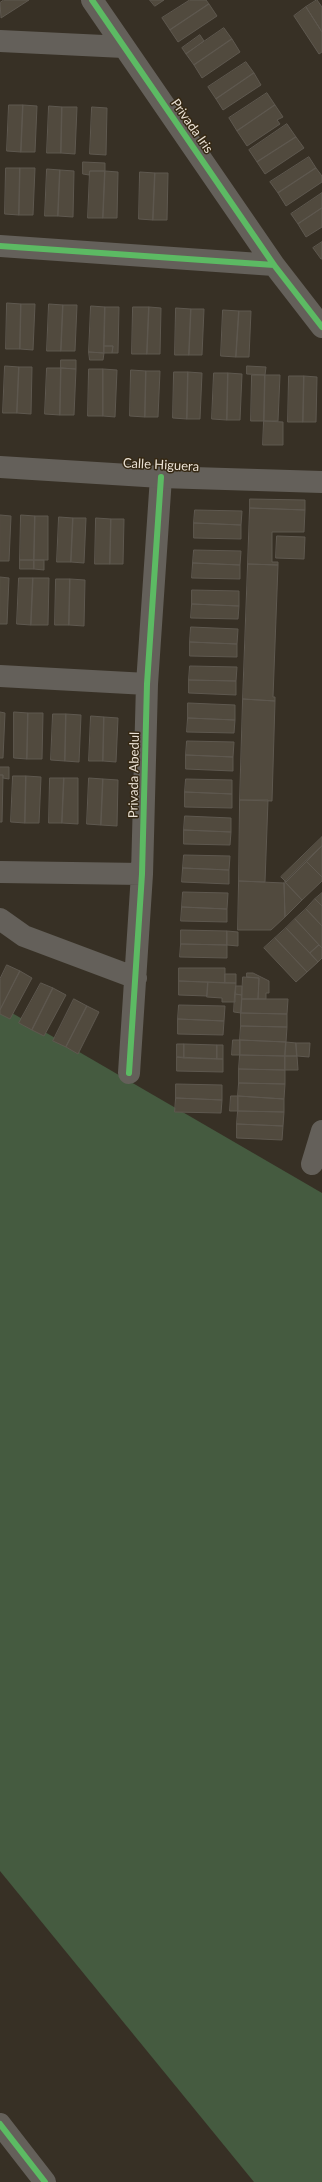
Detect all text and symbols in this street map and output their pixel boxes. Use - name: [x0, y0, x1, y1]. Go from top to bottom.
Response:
- street label: Privada Iris: [168, 96, 216, 156]
- street label: Calle Higuera: [122, 455, 200, 475]
- street label: Privada Abedul: [125, 732, 143, 818]

